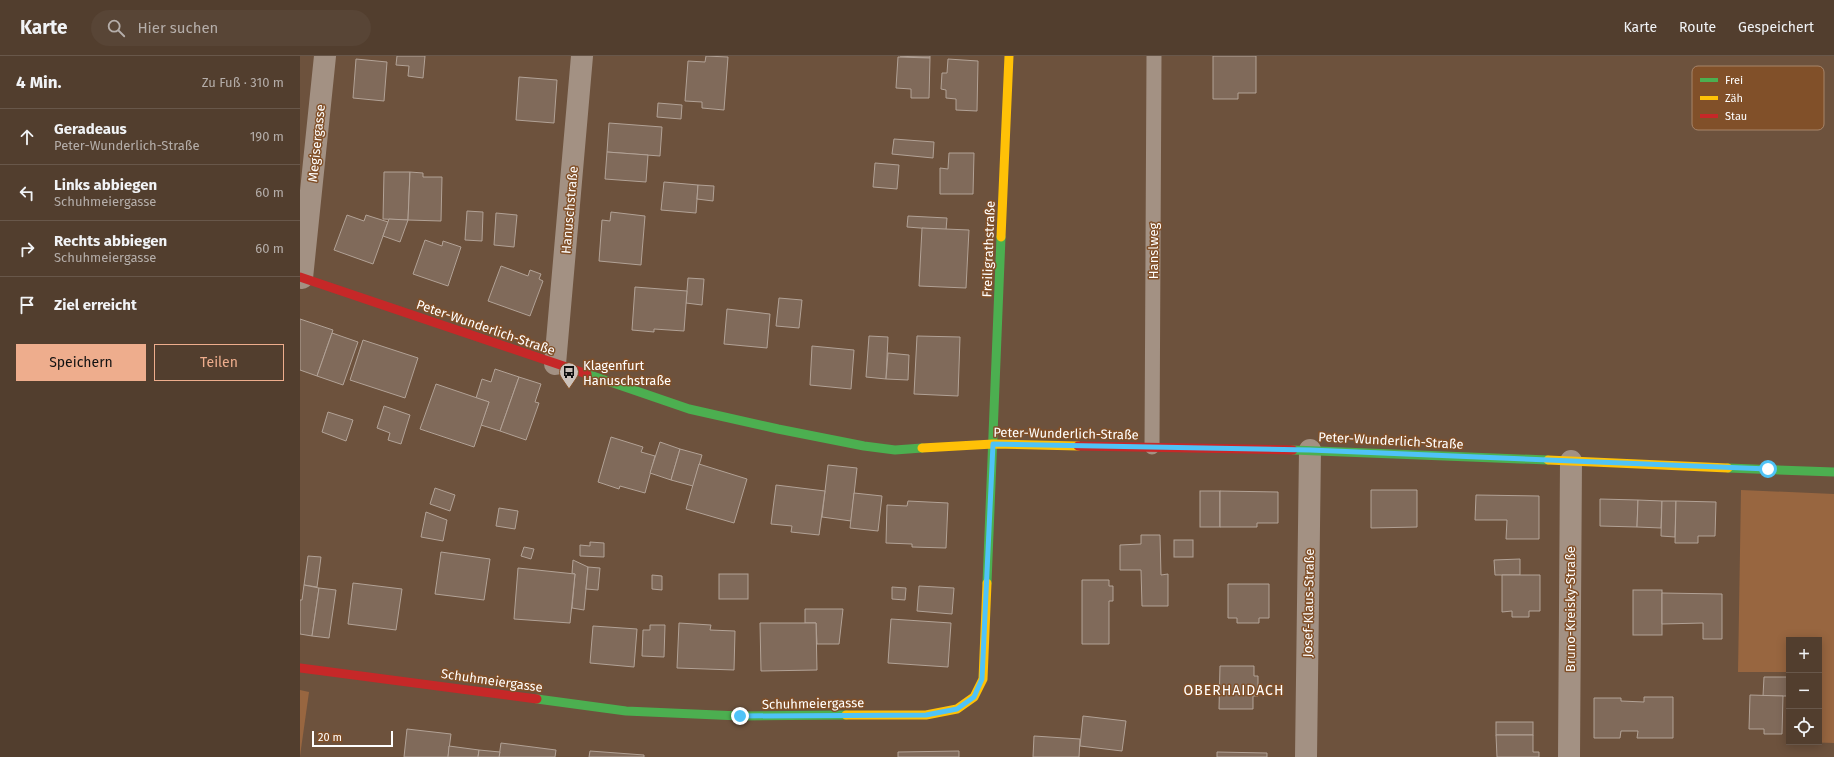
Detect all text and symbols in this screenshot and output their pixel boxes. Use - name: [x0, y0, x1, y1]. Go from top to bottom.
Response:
- search box: [91, 10, 371, 46]
- text: Karte: [20, 16, 67, 39]
- icon: search: [105, 17, 127, 39]
- text: Hier suchen: [137, 19, 218, 37]
- text: Karte: [1623, 19, 1657, 36]
- text: Route: [1679, 19, 1716, 36]
- text: Gespeichert: [1738, 19, 1814, 36]
- legend: [1692, 66, 1824, 130]
- text: 4 Min.: [16, 72, 62, 93]
- text: Frei: [1725, 74, 1743, 87]
- text: Zu Fuß · 310 m: [202, 75, 284, 90]
- text: Zäh: [1725, 92, 1743, 105]
- street label: Megisergasse: [305, 103, 328, 183]
- text: Stau: [1725, 110, 1747, 123]
- text: Geradeaus: [54, 120, 127, 138]
- icon: ahead: [16, 126, 38, 148]
- text: 190 m: [250, 129, 284, 144]
- text: Peter-Wunderlich-Straße: [54, 138, 200, 153]
- street label: Hanuschstraße: [558, 165, 581, 255]
- text: Links abbiegen: [54, 176, 157, 194]
- icon: left: [16, 182, 38, 204]
- text: 60 m: [255, 185, 284, 200]
- text: Schuhmeiergasse: [54, 194, 156, 209]
- street label: Freiligrathstraße: [979, 200, 998, 298]
- street label: Hanslweg: [1146, 222, 1161, 279]
- text: Rechts abbiegen: [54, 232, 167, 250]
- icon: right: [16, 238, 38, 260]
- text: 60 m: [255, 241, 284, 256]
- text: Schuhmeiergasse: [54, 250, 156, 265]
- icon: arrive: [16, 294, 38, 316]
- text: Ziel erreicht: [54, 296, 137, 314]
- street label: Peter-Wunderlich-Straße: [415, 297, 557, 358]
- button: Speichern: [16, 344, 146, 381]
- button: Teilen: [154, 344, 284, 381]
- place label: Klagenfurt Hanuschstraße: [583, 358, 671, 388]
- bus stop icon: Klagenfurt Hanuschstraße: [558, 361, 580, 389]
- street label: Peter-Wunderlich-Straße: [993, 425, 1139, 442]
- street label: Peter-Wunderlich-Straße: [1318, 429, 1464, 452]
- route start: [1759, 460, 1777, 478]
- street label: Bruno-Kreisky-Straße: [1563, 546, 1578, 672]
- street label: Josef-Klaus-Straße: [1300, 548, 1317, 658]
- map controls: [1786, 637, 1822, 745]
- button: +: [1786, 637, 1822, 673]
- street label: Schuhmeiergasse: [440, 666, 544, 695]
- button: −: [1786, 673, 1822, 709]
- district label: OBERHAIDACH: [1184, 682, 1284, 699]
- street label: Schuhmeiergasse: [762, 695, 864, 712]
- route end: [731, 707, 749, 725]
- button: locate: [1786, 709, 1822, 745]
- scale bar: [312, 729, 393, 748]
- text: 20 m: [318, 731, 342, 744]

